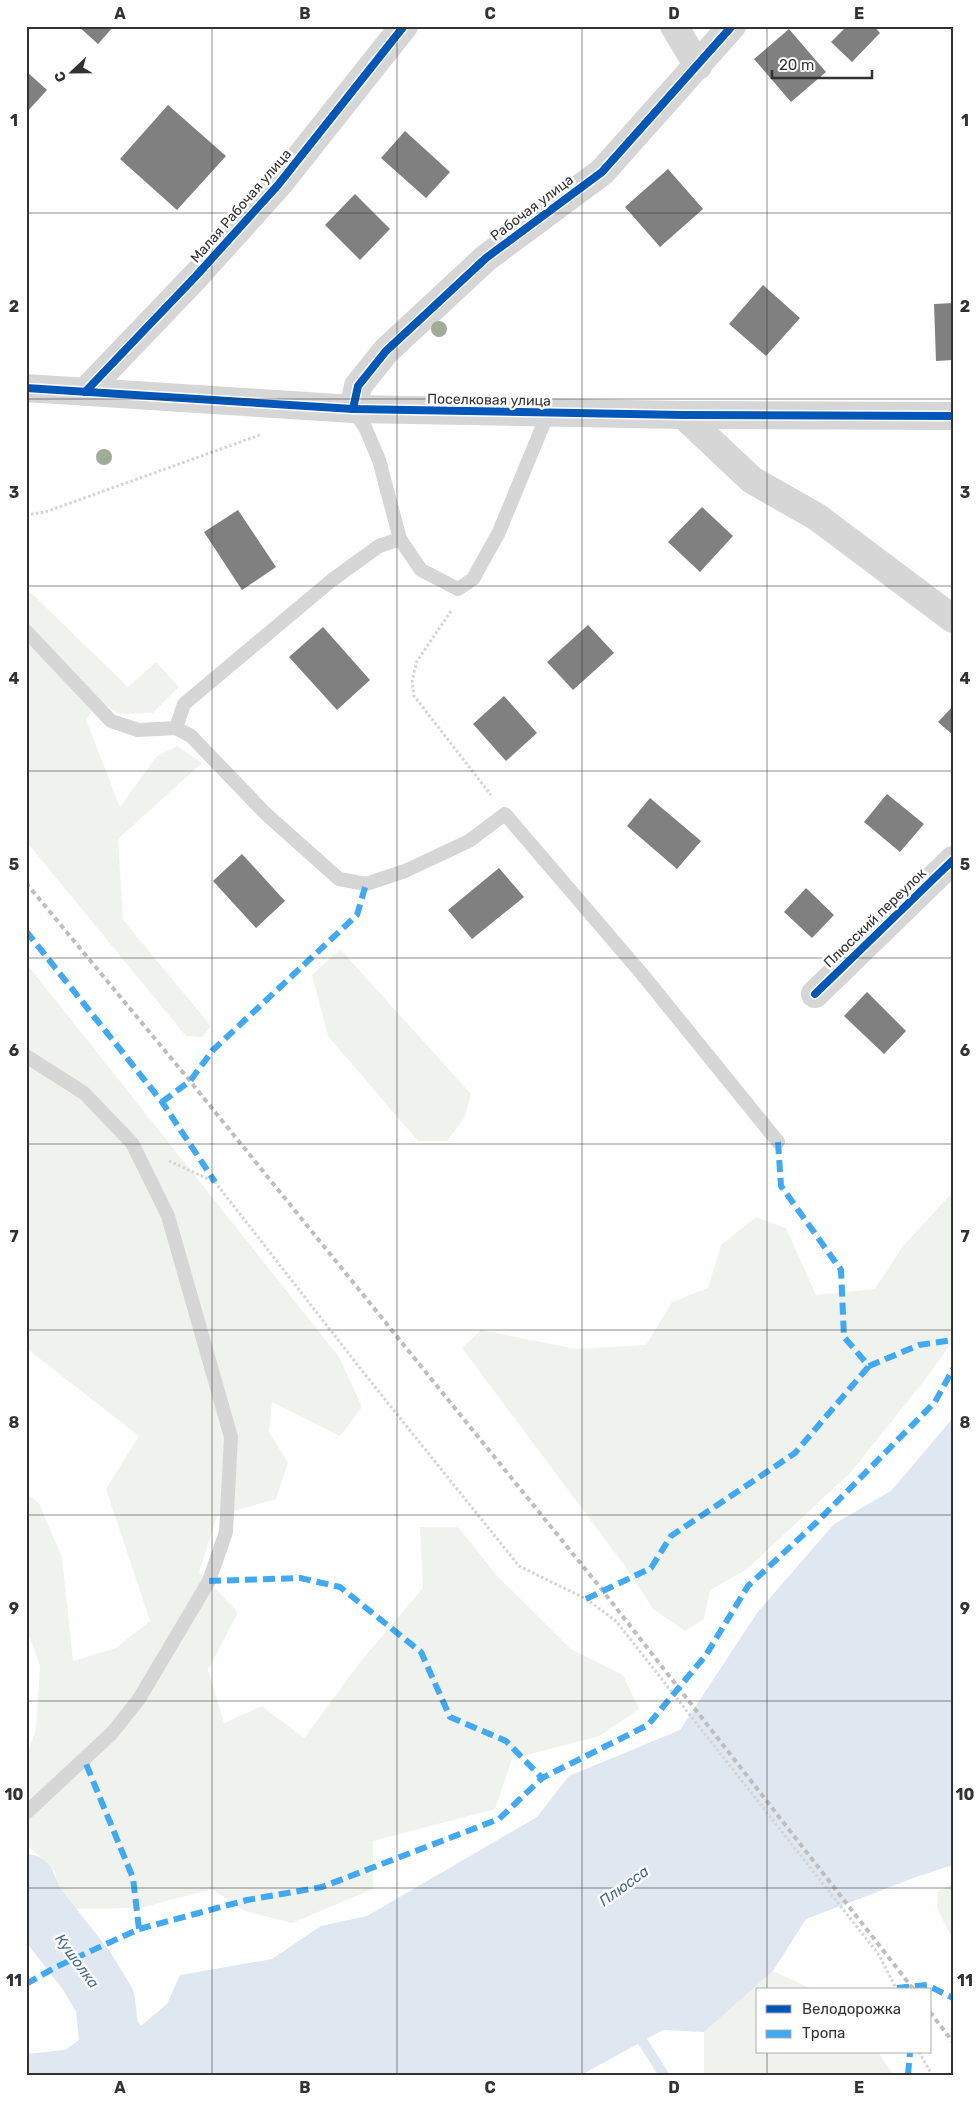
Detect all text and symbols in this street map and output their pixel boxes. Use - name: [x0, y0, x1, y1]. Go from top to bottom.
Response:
- text: A: [114, 4, 126, 23]
- text: B: [299, 4, 311, 23]
- text: C: [484, 4, 496, 23]
- text: D: [668, 4, 680, 23]
- text: E: [854, 4, 864, 23]
- north arrow: [48, 48, 98, 98]
- scale bar: [772, 48, 872, 80]
- text: 20 m: [779, 56, 814, 74]
- text: С: [51, 69, 70, 84]
- text: 1: [10, 111, 18, 130]
- text: 1: [961, 111, 969, 130]
- street label: Малая Рабочая улица: [187, 146, 295, 266]
- street label: Рабочая улица: [487, 171, 577, 245]
- text: 2: [9, 297, 19, 316]
- text: 2: [960, 297, 970, 316]
- street label: Поселковая улица: [427, 390, 551, 410]
- text: 3: [9, 483, 19, 502]
- text: 3: [960, 483, 970, 502]
- text: 4: [9, 669, 20, 688]
- text: 4: [960, 669, 971, 688]
- text: 5: [9, 855, 19, 874]
- text: 5: [960, 855, 970, 874]
- street label: Плюсский переулок: [820, 864, 930, 971]
- text: 6: [9, 1041, 19, 1060]
- text: 6: [960, 1041, 970, 1060]
- text: 7: [9, 1227, 19, 1246]
- text: 7: [960, 1227, 970, 1246]
- text: 8: [9, 1413, 20, 1432]
- text: 8: [960, 1413, 971, 1432]
- text: 9: [9, 1599, 19, 1618]
- text: 9: [960, 1599, 970, 1618]
- text: 10: [5, 1785, 24, 1804]
- text: 10: [956, 1785, 975, 1804]
- water label: Плюсса: [596, 1862, 652, 1910]
- water label: Кушолка: [51, 1930, 103, 1992]
- text: 11: [6, 1971, 22, 1990]
- text: 11: [957, 1971, 973, 1990]
- legend: [756, 1988, 932, 2054]
- text: Велодорожка: [802, 2000, 901, 2018]
- text: Тропа: [802, 2024, 845, 2042]
- text: A: [114, 2078, 126, 2097]
- text: B: [299, 2078, 311, 2097]
- text: C: [484, 2078, 496, 2097]
- text: D: [668, 2078, 680, 2097]
- text: E: [854, 2078, 864, 2097]

